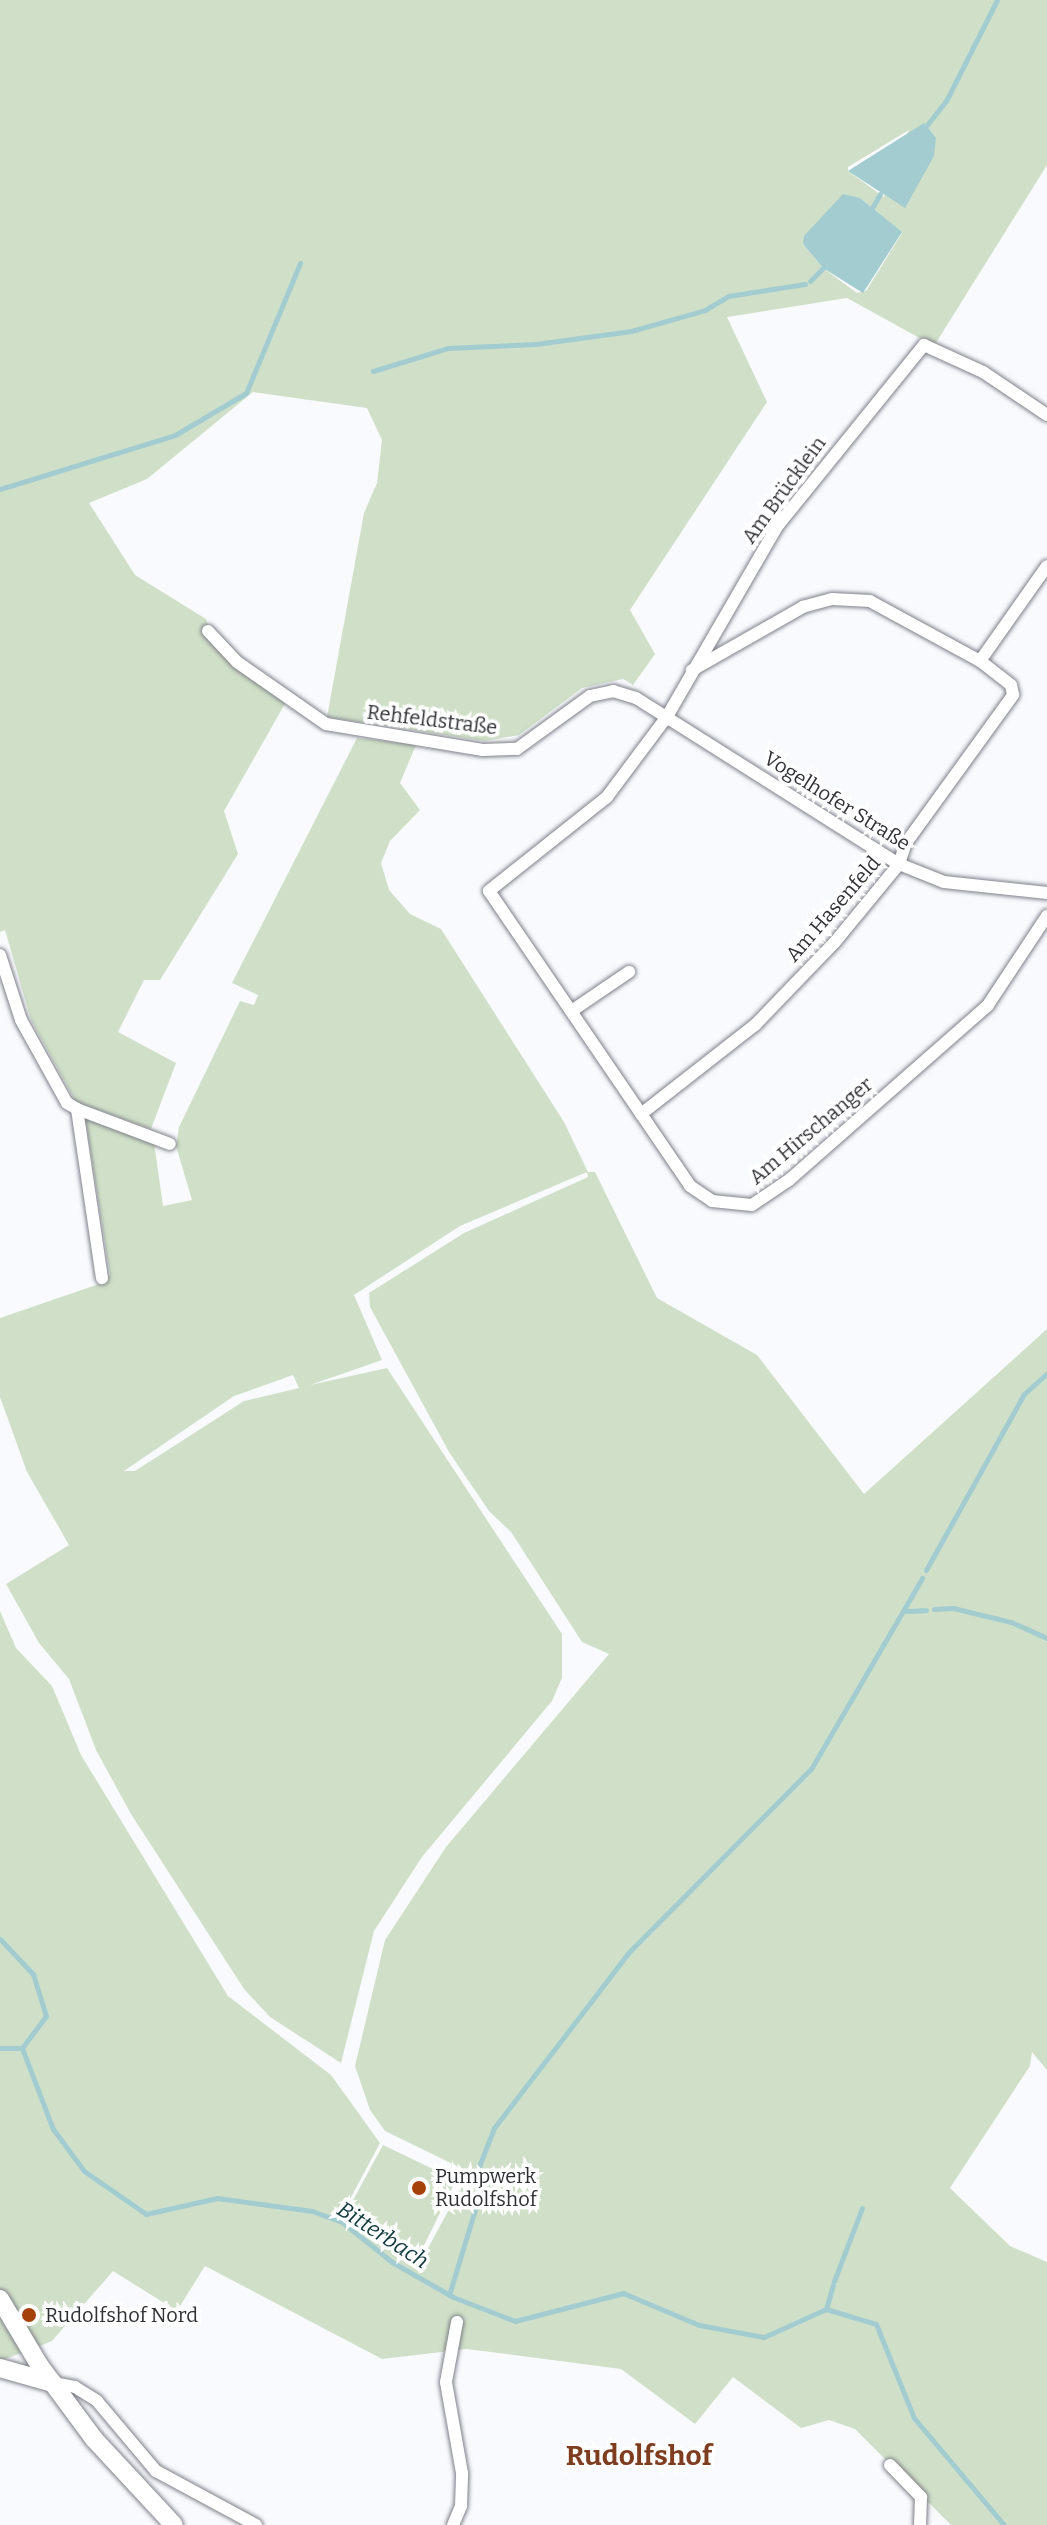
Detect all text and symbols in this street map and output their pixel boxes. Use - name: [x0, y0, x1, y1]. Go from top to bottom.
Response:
- street label: Am Brücklein: [737, 432, 831, 548]
- street label: Rehfeldstraße: [365, 700, 499, 740]
- street label: Vogelhofer Straße: [759, 746, 915, 856]
- street label: Am Hasenfeld: [781, 851, 885, 967]
- street label: Am Hirschanger: [744, 1072, 878, 1190]
- place label: Pumpwerk Rudolfshof: [435, 2164, 537, 2211]
- marker: Pumpwerk Rudolfshof: [410, 2179, 428, 2197]
- water label: Bitterbach: [332, 2196, 434, 2274]
- place label: Rudolfshof Nord: [45, 2303, 198, 2327]
- marker: Rudolfshof Nord: [20, 2306, 38, 2324]
- district label: Rudolfshof: [566, 2439, 712, 2473]

